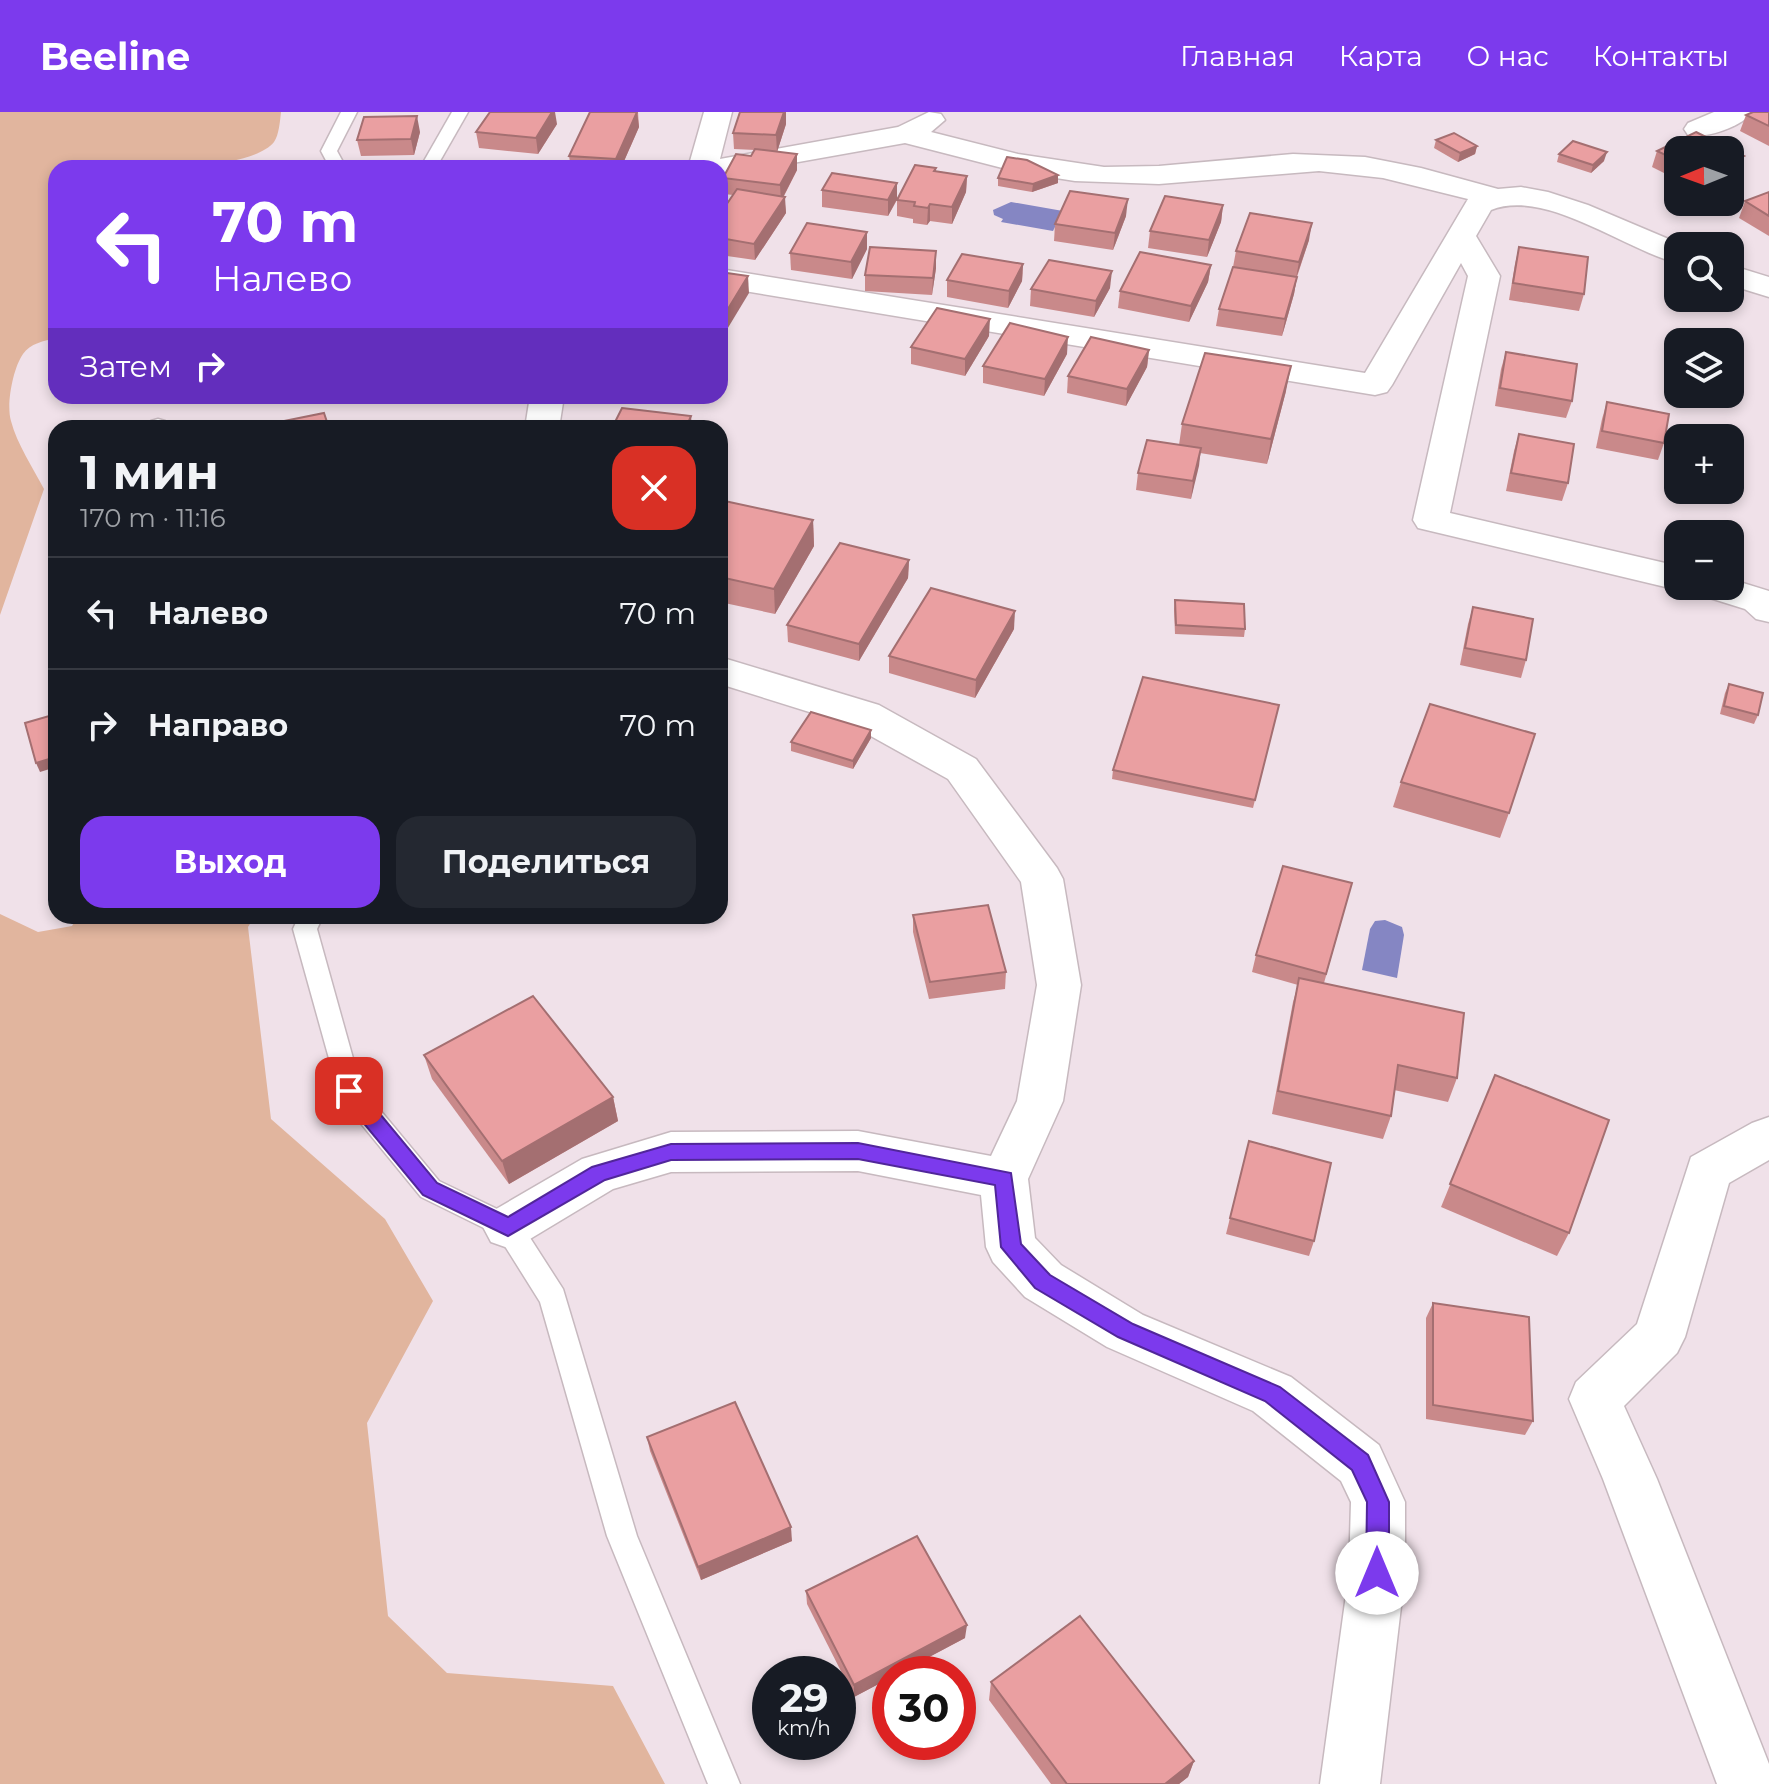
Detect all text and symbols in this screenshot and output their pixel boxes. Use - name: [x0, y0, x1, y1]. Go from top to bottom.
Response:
- text: Beeline: [40, 33, 190, 80]
- text: Главная: [1180, 39, 1295, 73]
- text: Карта: [1339, 39, 1423, 73]
- text: О нас: [1467, 39, 1549, 73]
- text: Контакты: [1593, 39, 1729, 73]
- north arrow: [1664, 136, 1744, 216]
- map controls: [1664, 136, 1744, 600]
- text: 70 m: [212, 188, 358, 256]
- icon: left: [80, 192, 184, 296]
- button: search: [1664, 232, 1744, 312]
- text: Налево: [212, 256, 352, 300]
- button: layers: [1664, 328, 1744, 408]
- icon: right: [188, 344, 232, 388]
- text: Затем: [80, 348, 172, 385]
- button: +: [1664, 424, 1744, 504]
- text: 1 мин: [80, 443, 219, 501]
- button: close: [612, 446, 696, 530]
- text: 170 m · 11:16: [80, 502, 225, 534]
- button: −: [1664, 520, 1744, 600]
- icon: left: [80, 591, 124, 635]
- text: Налево: [148, 595, 268, 632]
- text: 70 m: [619, 595, 696, 632]
- icon: right: [80, 703, 124, 747]
- text: Направо: [148, 707, 288, 744]
- text: 70 m: [619, 707, 696, 744]
- button: Выход: [80, 816, 380, 908]
- button: Поделиться: [396, 816, 696, 908]
- pin: [315, 1057, 383, 1125]
- icon: arrive: [327, 1069, 371, 1113]
- position arrow: [1335, 1531, 1419, 1615]
- speed limit sign: 30: [872, 1656, 976, 1760]
- text: 29: [779, 1673, 829, 1722]
- text: km/h: [777, 1716, 831, 1740]

